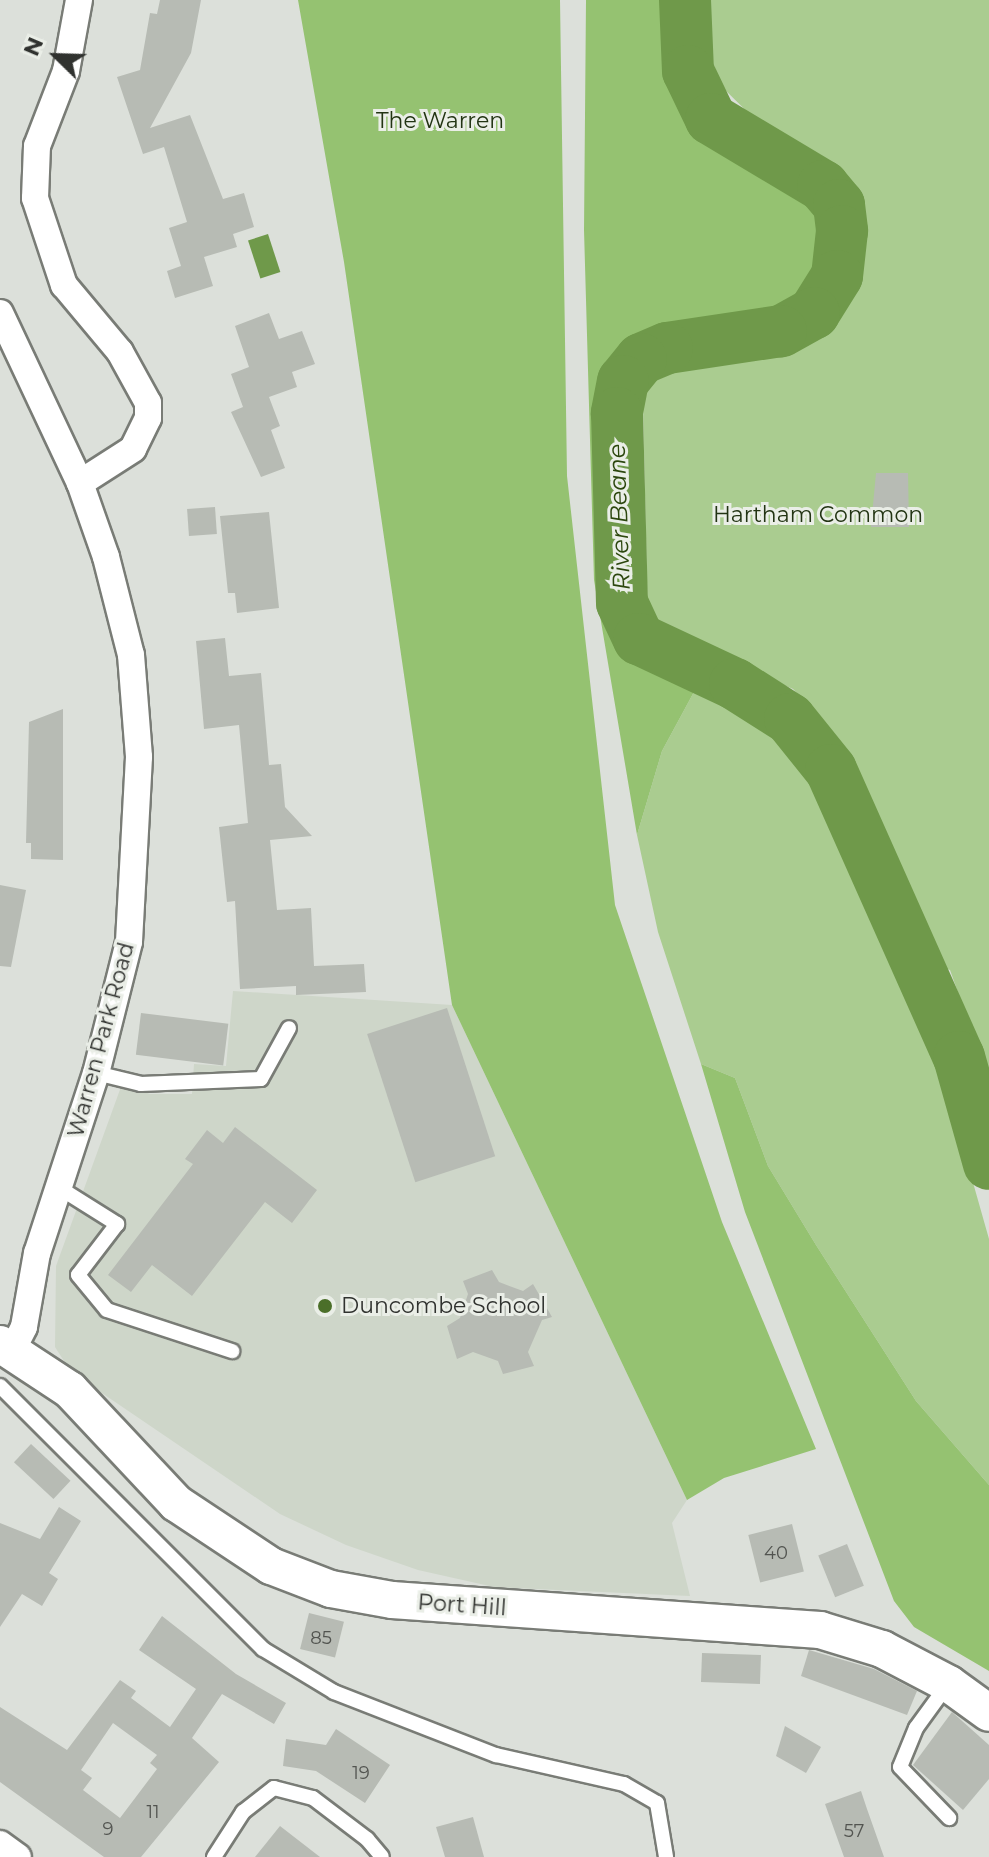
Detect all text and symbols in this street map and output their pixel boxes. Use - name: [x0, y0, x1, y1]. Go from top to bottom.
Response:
- north arrow: [16, 16, 96, 96]
- text: N: [18, 33, 49, 60]
- park label: The Warren: [376, 108, 504, 134]
- water label: River Beane: [602, 443, 636, 591]
- park label: Hartham Common: [713, 502, 923, 528]
- street label: Warren Park Road: [62, 940, 140, 1140]
- place label: Duncombe School: [341, 1293, 546, 1319]
- marker: Duncombe School: [316, 1297, 334, 1315]
- house number: 40: [764, 1542, 788, 1564]
- street label: Port Hill: [417, 1589, 507, 1621]
- house number: 85: [310, 1627, 332, 1649]
- house number: 19: [352, 1762, 370, 1784]
- house number: 11: [147, 1801, 159, 1823]
- house number: 9: [103, 1818, 113, 1840]
- house number: 57: [844, 1820, 864, 1842]

